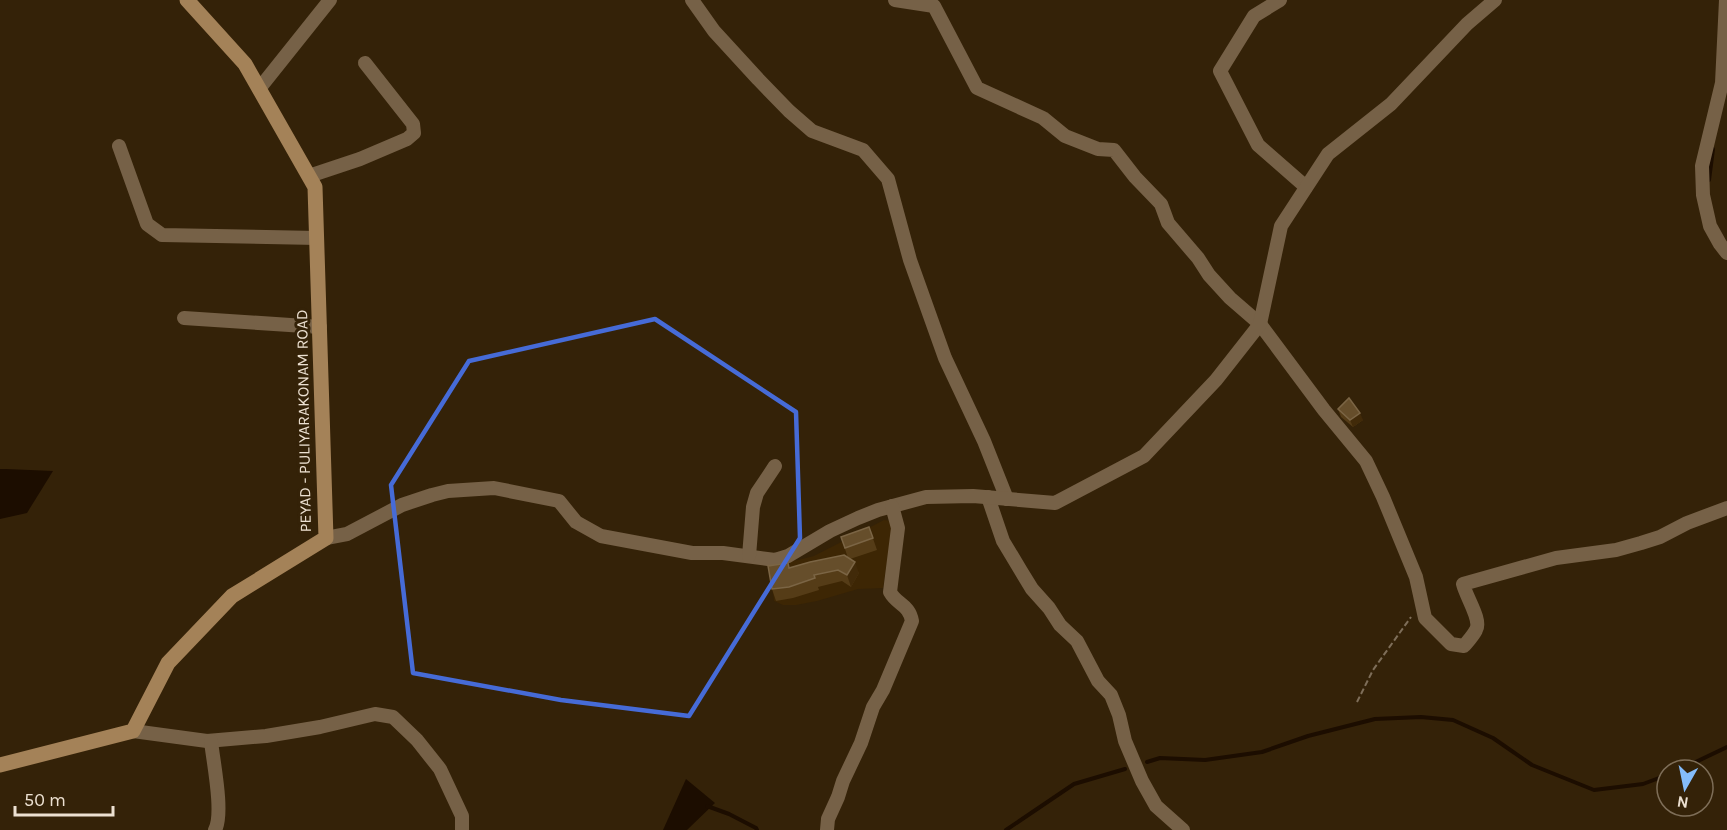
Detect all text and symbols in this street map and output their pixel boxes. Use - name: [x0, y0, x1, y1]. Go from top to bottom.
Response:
- street label: PEYAD - PULIYARAKONAM ROAD: [292, 309, 315, 533]
- north arrow: [1655, 758, 1715, 818]
- scale bar: [15, 779, 112, 817]
- text: 50 m: [24, 789, 66, 811]
- text: N: [1676, 792, 1690, 813]

